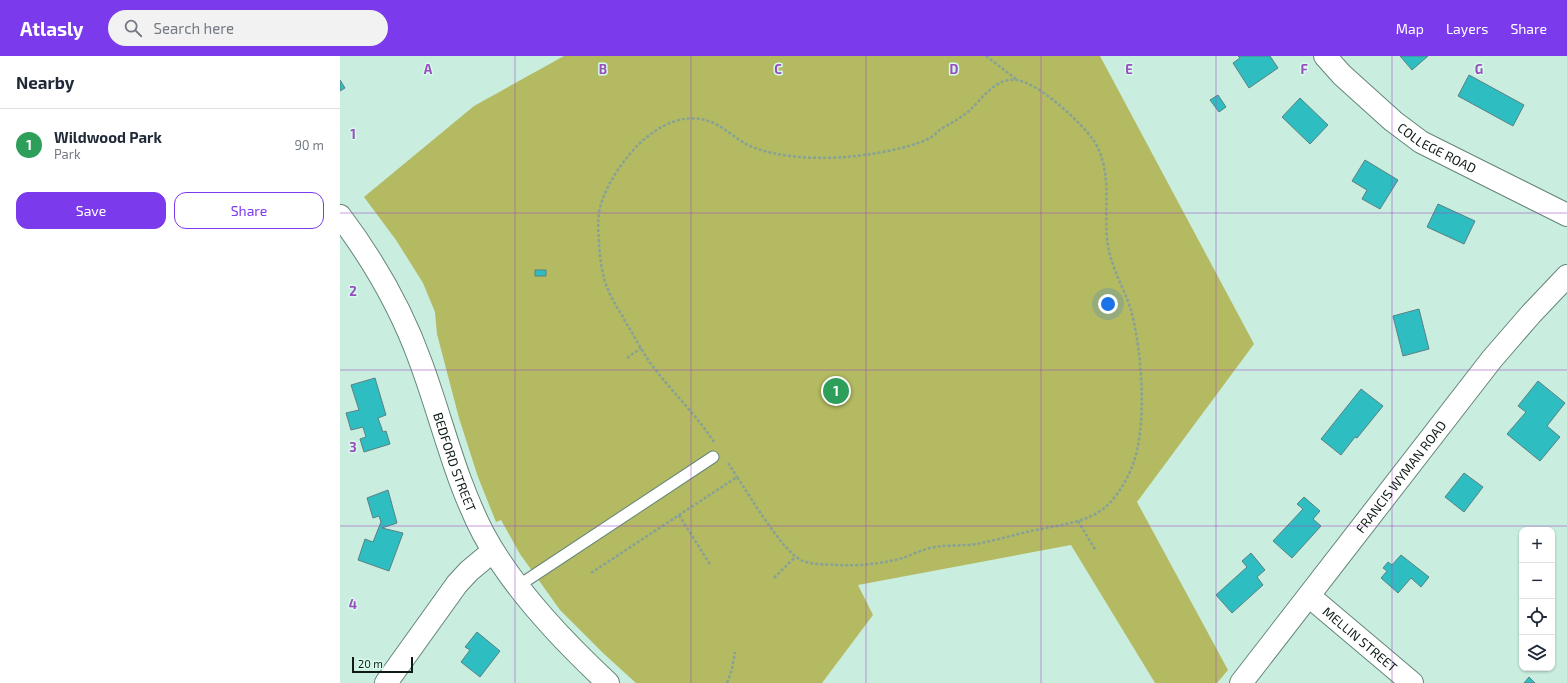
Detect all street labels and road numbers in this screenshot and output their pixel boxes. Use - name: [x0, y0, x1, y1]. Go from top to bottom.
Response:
- street label: COLLEGE ROAD: [1394, 119, 1479, 176]
- street label: BEDFORD STREET: [430, 410, 480, 514]
- street label: FRANCIS WYMAN ROAD: [1352, 417, 1449, 536]
- street label: MELLIN STREET: [1320, 603, 1401, 675]

